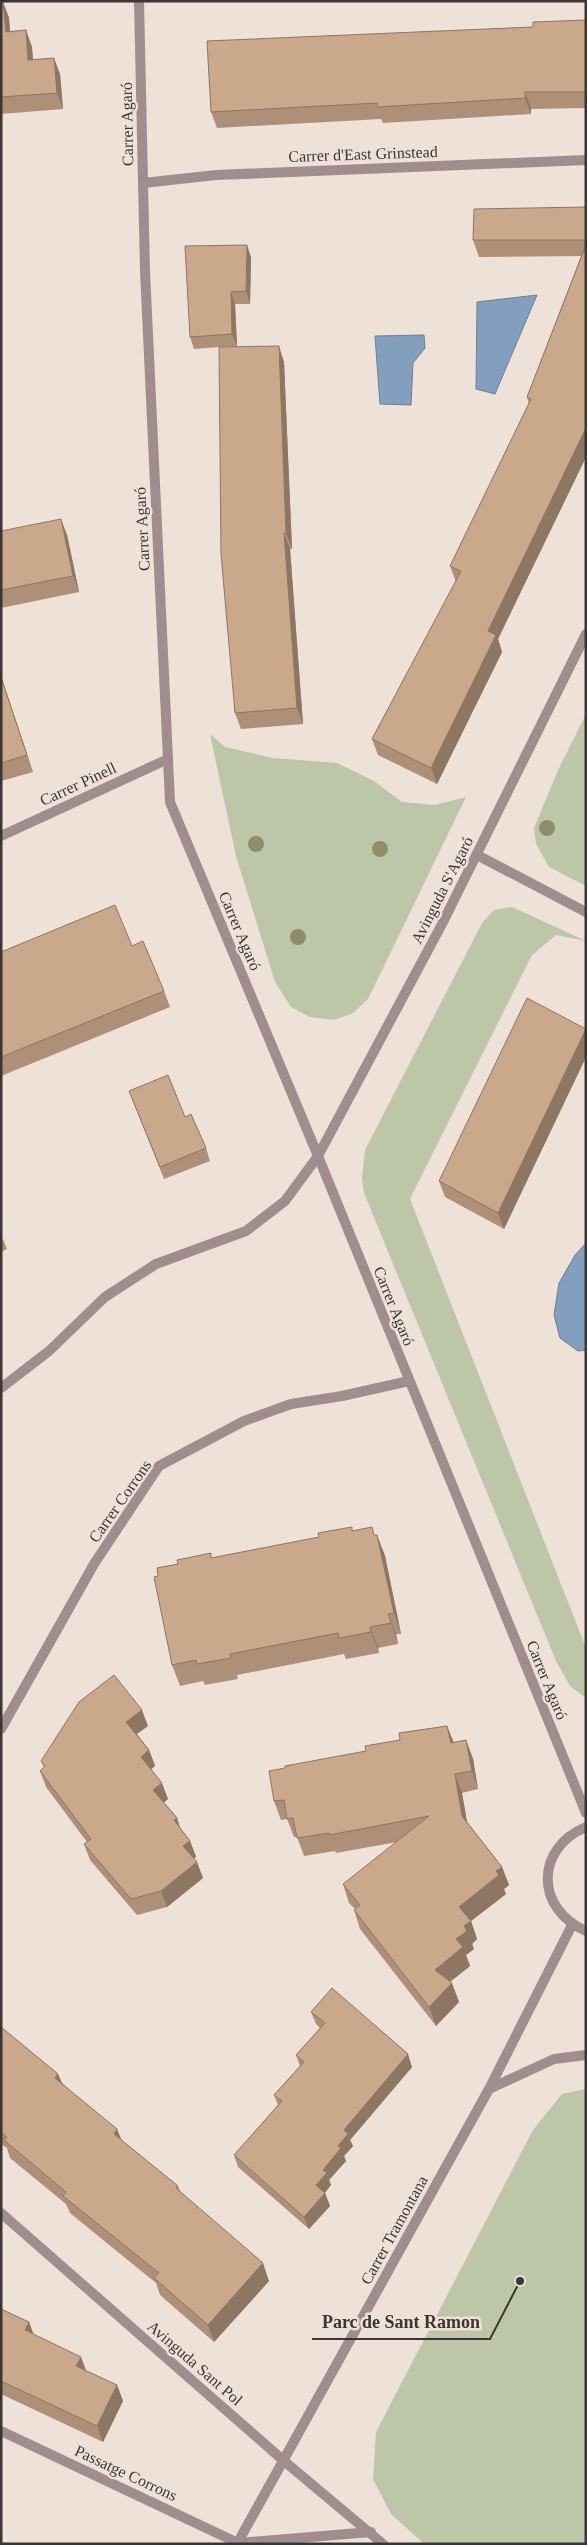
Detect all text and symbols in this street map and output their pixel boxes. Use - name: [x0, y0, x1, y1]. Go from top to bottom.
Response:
- street label: Carrer Agaró: [118, 82, 137, 166]
- street label: Carrer d'East Grinstead: [288, 143, 438, 165]
- street label: Carrer Agaró: [131, 487, 154, 571]
- street label: Carrer Pinell: [37, 759, 119, 809]
- street label: Avinguda S'Agaró: [408, 834, 477, 947]
- street label: Carrer Agaró: [215, 889, 264, 973]
- street label: Carrer Agaró: [369, 1264, 418, 1348]
- street label: Carrer Corrons: [85, 1457, 155, 1545]
- street label: Carrer Agaró: [522, 1638, 571, 1722]
- street label: Carrer Tramontana: [357, 2173, 431, 2287]
- callout: Parc de Sant Ramon: [312, 2306, 490, 2339]
- text: Parc de Sant Ramon: [322, 2312, 480, 2332]
- street label: Avinguda Sant Pol: [144, 2317, 246, 2410]
- street label: Passatge Corrons: [72, 2442, 180, 2505]

